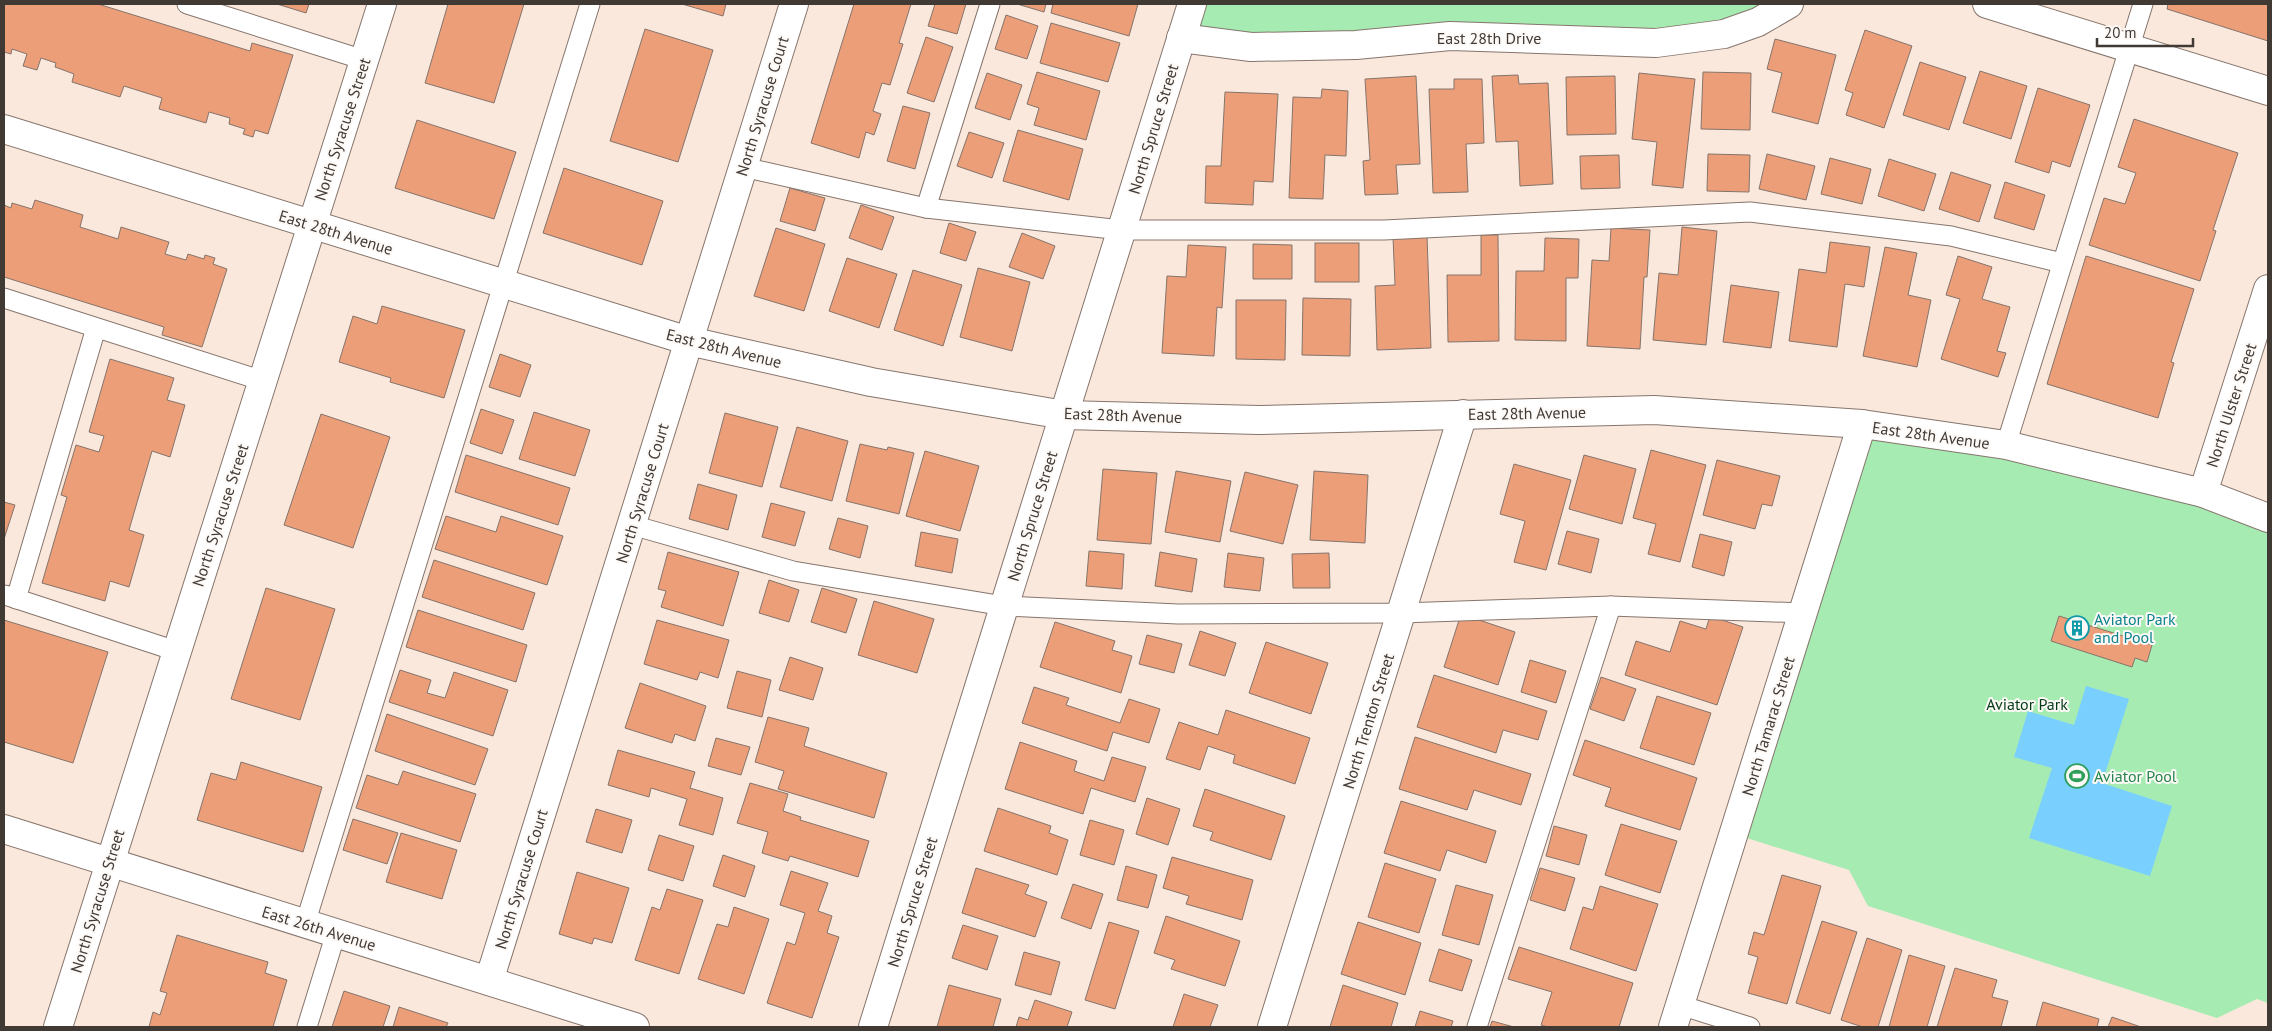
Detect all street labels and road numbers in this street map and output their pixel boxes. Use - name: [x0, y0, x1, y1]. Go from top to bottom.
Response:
- street label: East 28th Drive: [1437, 28, 1541, 48]
- street label: North Syracuse Court: [731, 33, 793, 178]
- street label: North Syracuse Street: [309, 55, 375, 203]
- street label: North Spruce Street: [1124, 61, 1182, 196]
- street label: East 28th Avenue: [277, 205, 395, 259]
- street label: East 28th Avenue: [664, 324, 784, 372]
- street label: North Ulster Street: [2201, 340, 2261, 470]
- street label: East 28th Avenue: [1468, 402, 1586, 424]
- street label: East 28th Avenue: [1064, 403, 1182, 427]
- street label: East 28th Avenue: [1871, 417, 1991, 453]
- street label: North Syracuse Court: [611, 420, 673, 565]
- street label: North Syracuse Street: [187, 441, 253, 589]
- street label: North Spruce Street: [1003, 448, 1061, 583]
- street label: North Trenton Street: [1338, 650, 1398, 791]
- street label: North Tamarac Street: [1737, 653, 1799, 798]
- street label: North Syracuse Court: [490, 806, 552, 951]
- street label: North Syracuse Street: [66, 826, 128, 975]
- street label: North Spruce Street: [883, 834, 941, 969]
- street label: East 26th Avenue: [260, 901, 378, 955]

